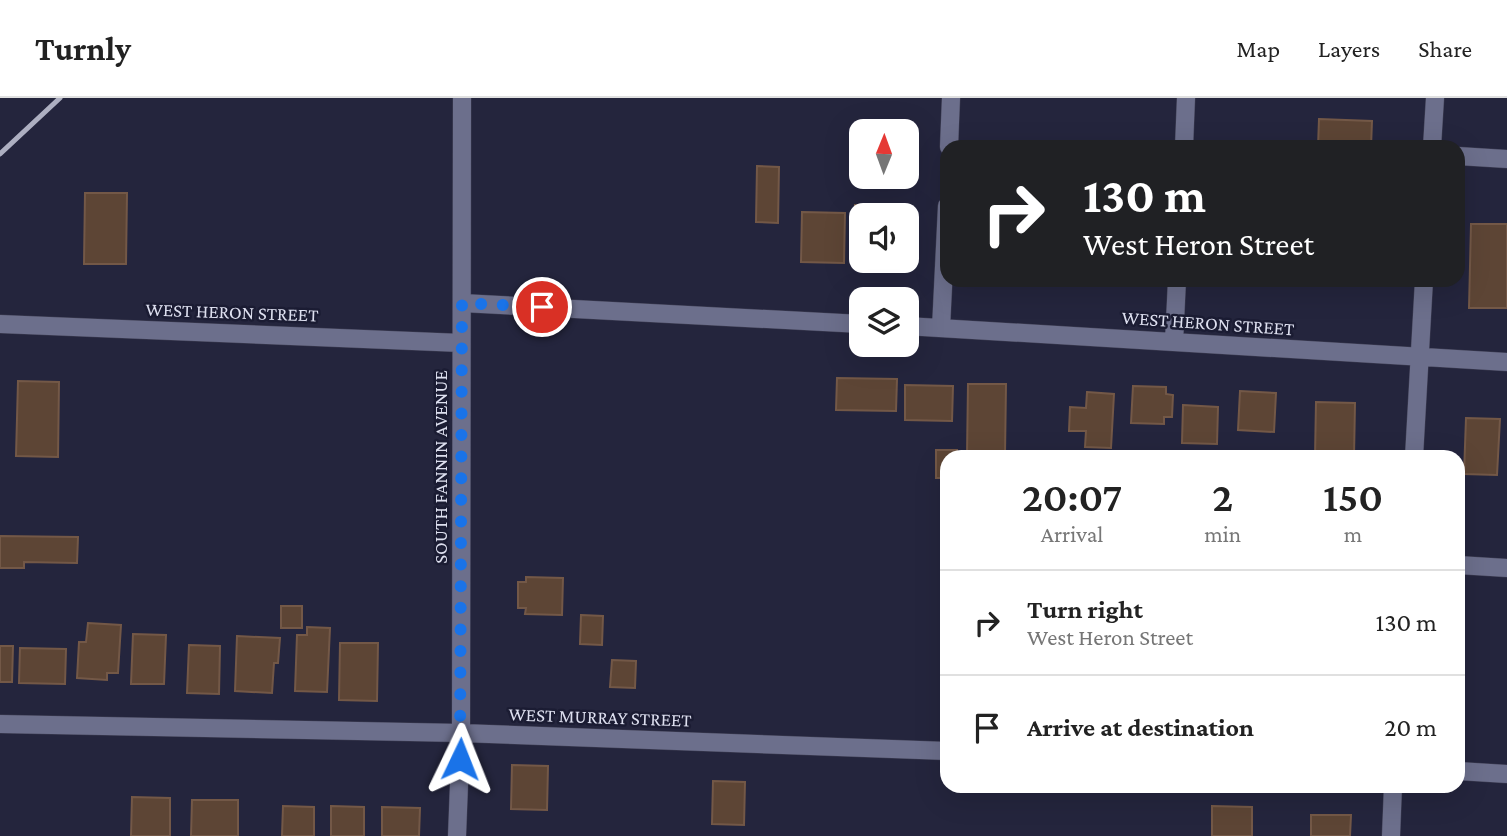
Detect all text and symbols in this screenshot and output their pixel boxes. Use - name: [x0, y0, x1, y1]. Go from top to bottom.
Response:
- text: Turnly: [35, 30, 131, 67]
- text: Map: [1236, 35, 1280, 62]
- text: Layers: [1318, 35, 1380, 62]
- text: Share: [1418, 35, 1472, 62]
- north arrow: [849, 119, 919, 189]
- map controls: [849, 119, 919, 357]
- icon: right: [968, 168, 1059, 259]
- text: 130 m: [1083, 168, 1206, 223]
- button: sound: [849, 203, 919, 273]
- text: West Heron Street: [1083, 226, 1314, 262]
- pin: [512, 277, 572, 337]
- button: layers: [849, 287, 919, 357]
- icon: arrive: [523, 288, 561, 326]
- street label: WEST HERON STREET: [145, 298, 319, 326]
- street label: WEST HERON STREET: [1121, 306, 1296, 340]
- street label: SOUTH FANNIN AVENUE: [430, 370, 451, 564]
- text: 20:07: [1022, 473, 1122, 520]
- text: 2: [1212, 473, 1233, 520]
- text: 150: [1323, 473, 1383, 520]
- text: Arrival: [1041, 521, 1103, 547]
- text: min: [1204, 521, 1241, 547]
- text: m: [1344, 521, 1362, 547]
- text: Turn right: [1027, 595, 1143, 624]
- icon: right: [968, 604, 1006, 642]
- text: 130 m: [1376, 608, 1437, 637]
- text: West Heron Street: [1027, 624, 1193, 650]
- street label: WEST MURRAY STREET: [508, 703, 693, 731]
- icon: arrive: [968, 709, 1006, 747]
- text: Arrive at destination: [1027, 713, 1254, 742]
- text: 20 m: [1384, 713, 1437, 742]
- position arrow: [423, 722, 497, 796]

